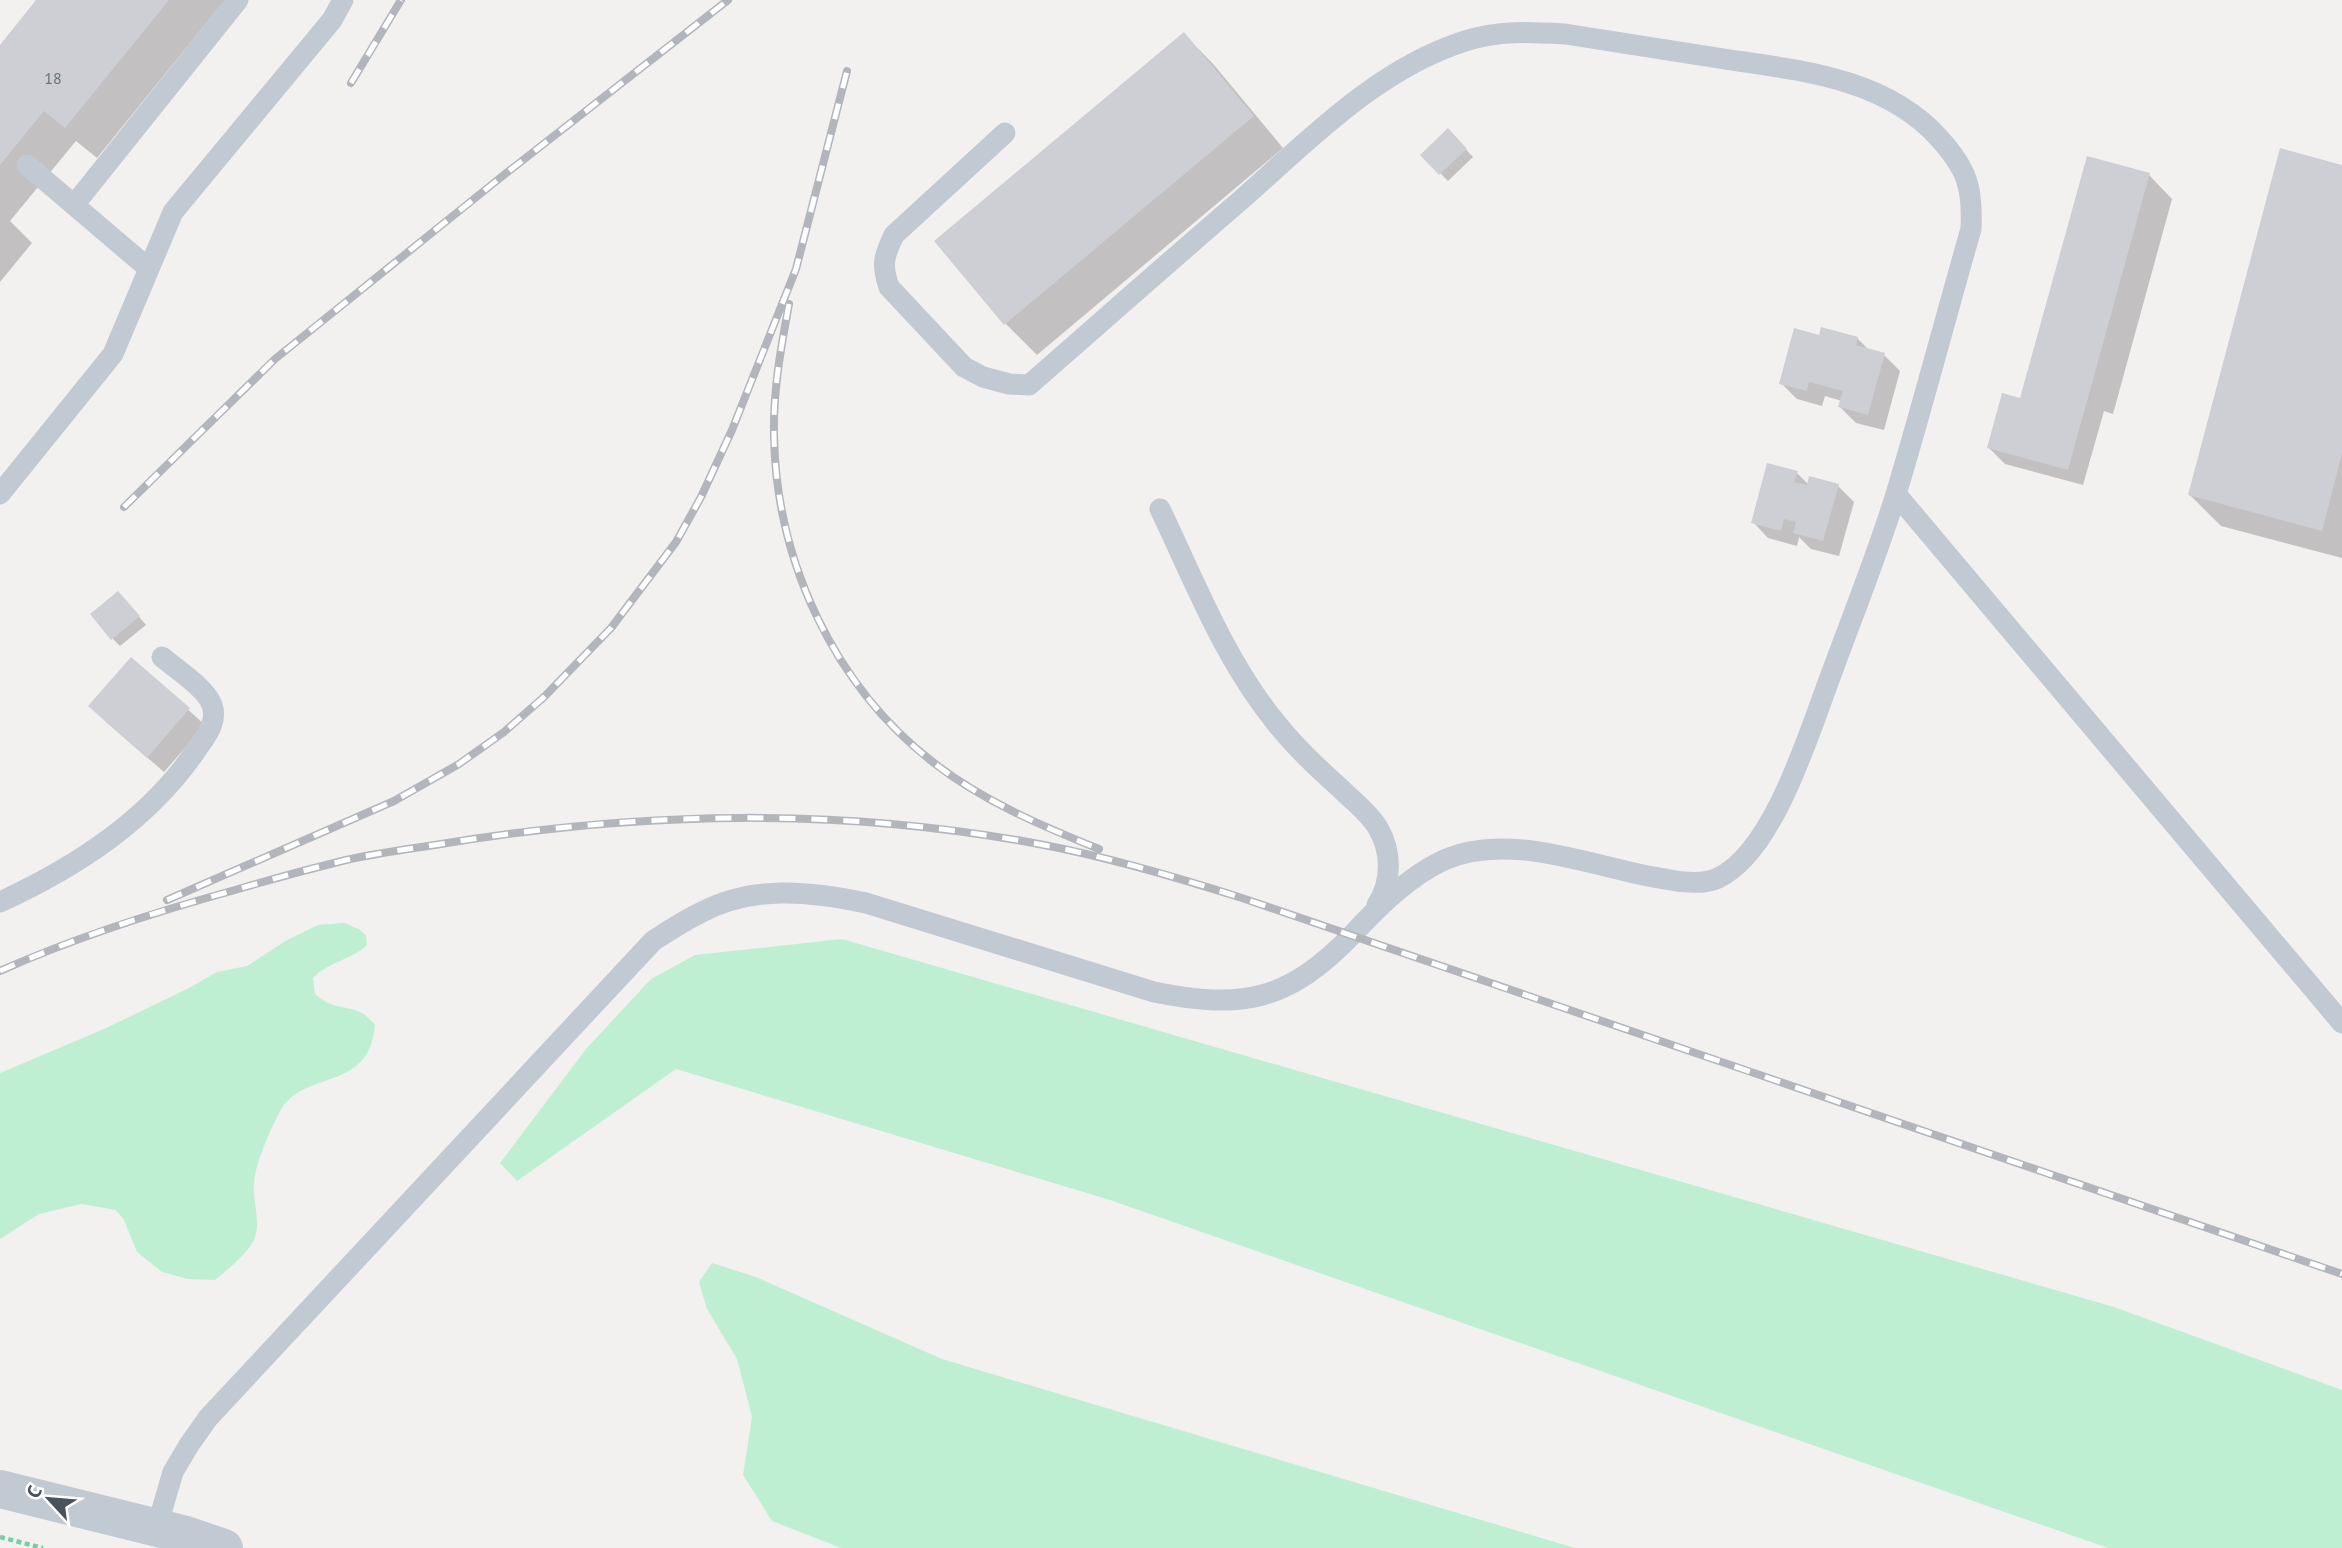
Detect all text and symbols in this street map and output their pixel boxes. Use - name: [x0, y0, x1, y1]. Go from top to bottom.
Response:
- house number: 18: [44, 68, 62, 88]
- north arrow: [14, 1464, 84, 1534]
- text: С: [21, 1481, 47, 1502]

